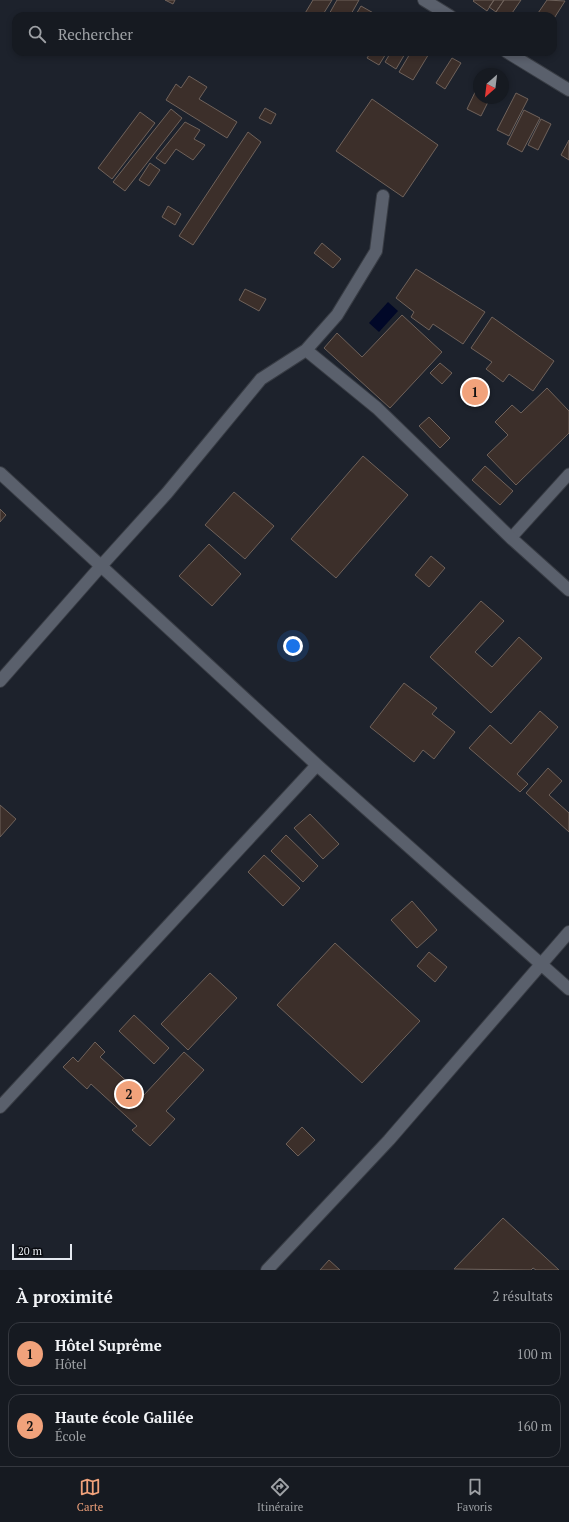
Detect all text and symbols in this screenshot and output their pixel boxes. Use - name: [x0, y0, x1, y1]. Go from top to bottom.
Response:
- search box: [12, 12, 557, 56]
- icon: search: [26, 23, 48, 45]
- text: Rechercher: [58, 24, 133, 44]
- north arrow: [473, 68, 509, 104]
- pin: 1: [462, 377, 488, 407]
- your location: [283, 636, 303, 656]
- pin: 2: [116, 1079, 142, 1109]
- scale bar: [12, 1242, 72, 1261]
- text: 20 m: [18, 1244, 42, 1258]
- text: À proximité: [16, 1285, 113, 1308]
- text: 2 résultats: [493, 1287, 553, 1305]
- text: Hôtel Suprême: [55, 1335, 162, 1355]
- text: 1: [26, 1345, 34, 1363]
- text: 100 m: [517, 1345, 552, 1363]
- text: Hôtel: [55, 1355, 87, 1373]
- text: Haute école Galilée: [55, 1407, 193, 1427]
- text: 2: [26, 1417, 34, 1435]
- text: 160 m: [517, 1417, 552, 1435]
- text: École: [55, 1427, 86, 1445]
- tab: Carte: [77, 1476, 103, 1514]
- tab: Itinéraire: [257, 1476, 303, 1514]
- tab: Favoris: [457, 1476, 492, 1514]

